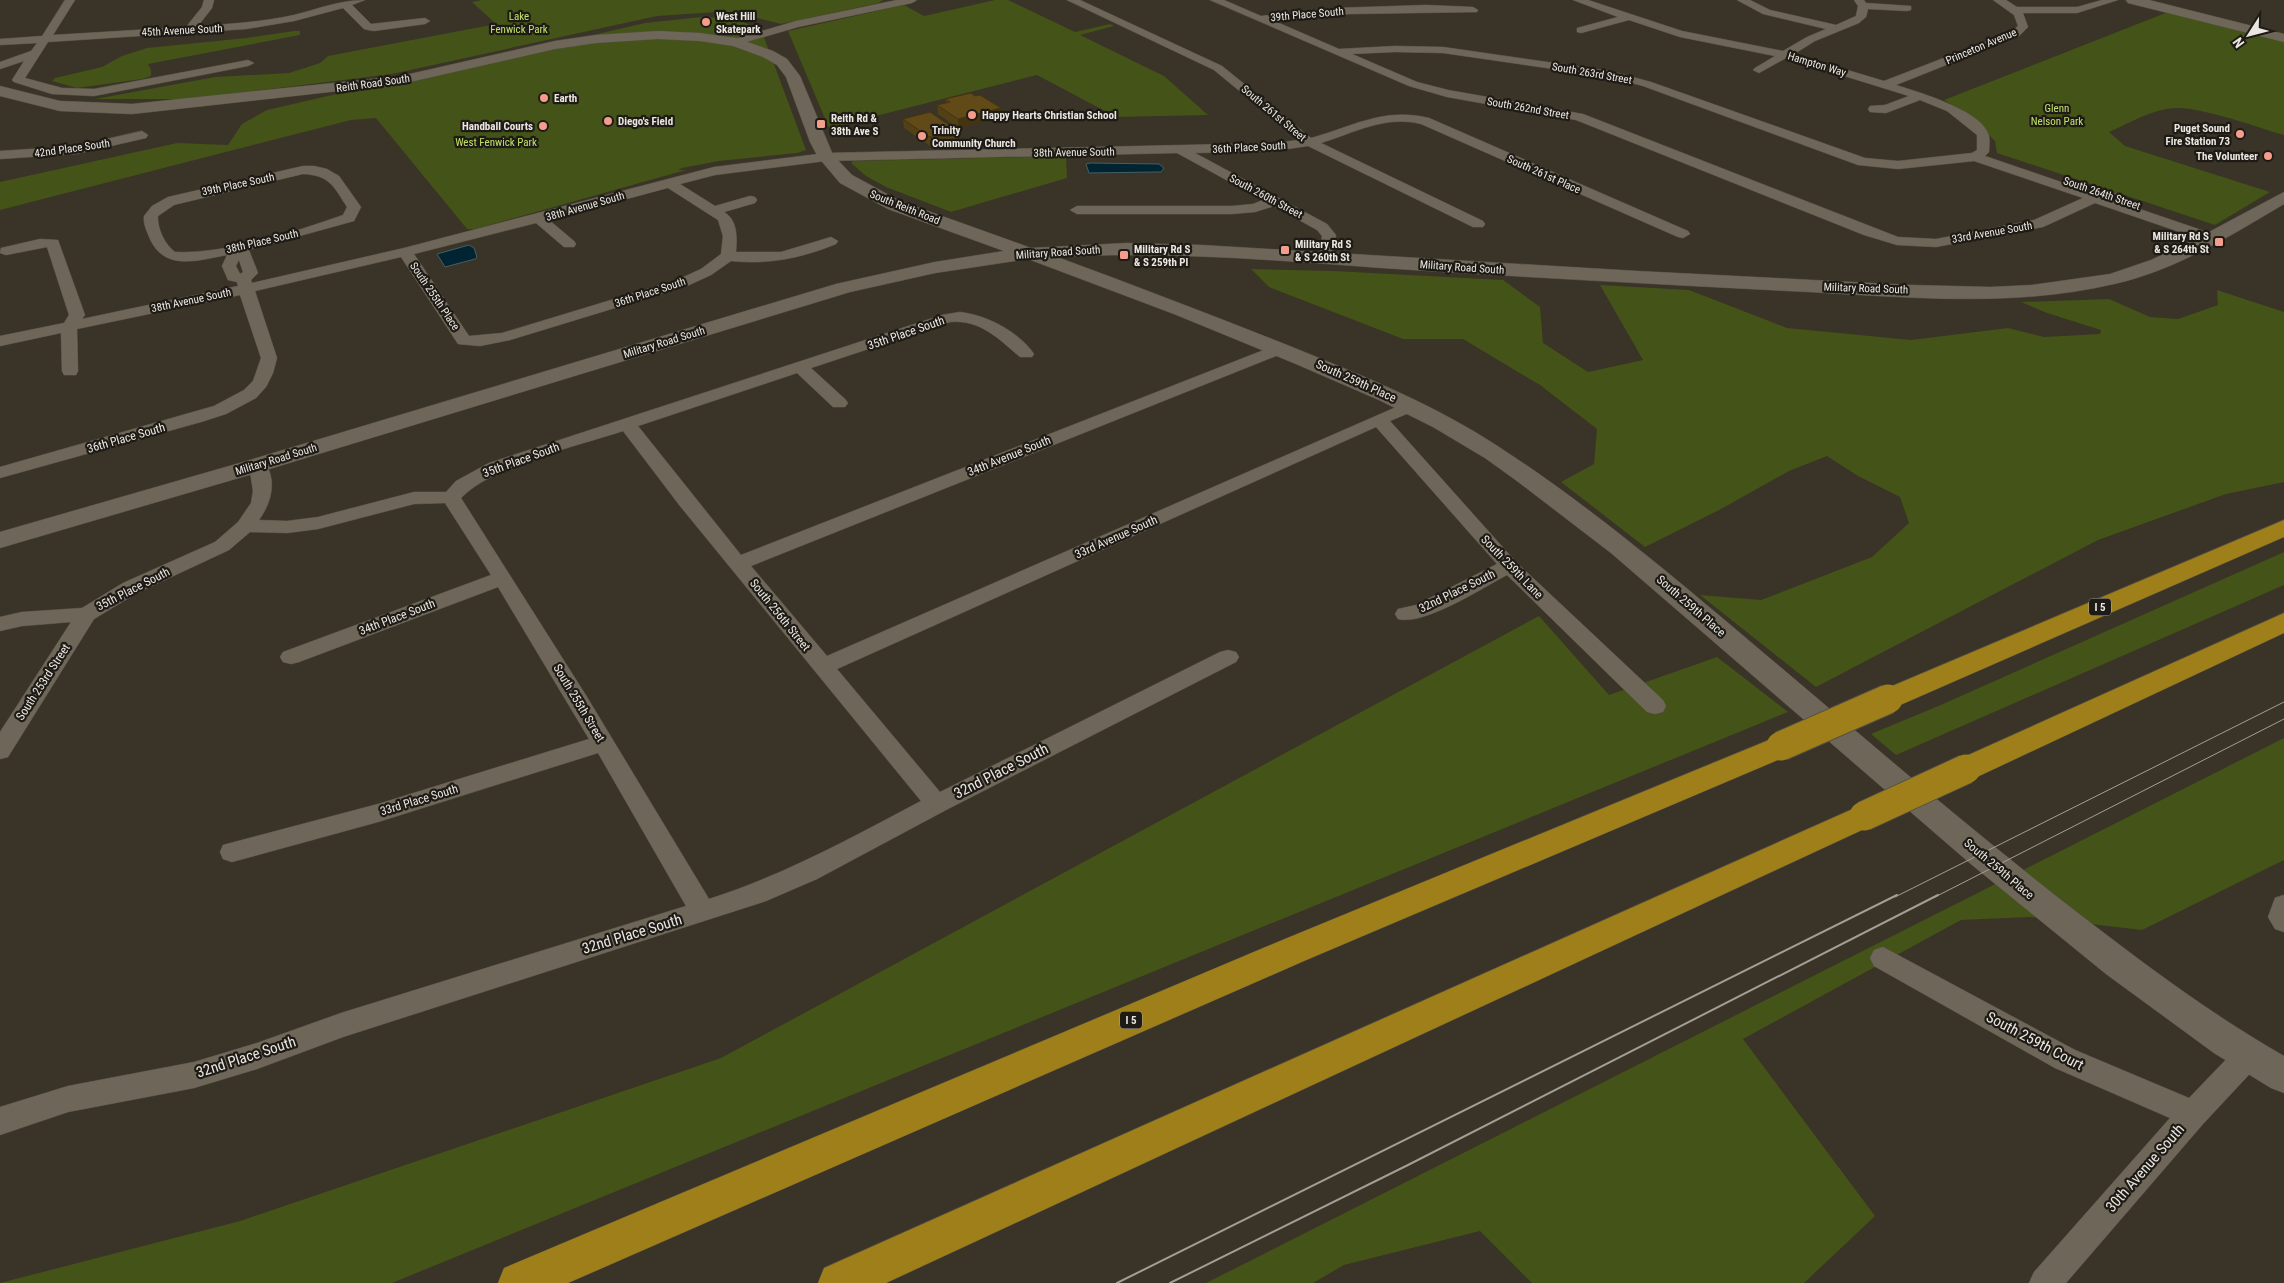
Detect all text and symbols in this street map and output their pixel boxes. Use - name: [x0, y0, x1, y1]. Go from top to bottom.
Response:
- street label: 39th Place South: [1270, 5, 1344, 24]
- park label: Lake Fenwick Park: [490, 10, 548, 36]
- place label: West Hill Skatepark: [716, 10, 761, 36]
- north arrow: [2224, 10, 2274, 60]
- marker: West Hill Skatepark: [700, 16, 712, 28]
- street label: 45th Avenue South: [141, 22, 223, 39]
- street label: Princeton Avenue: [1944, 26, 2019, 67]
- text: N: [2229, 34, 2247, 51]
- street label: Hampton Way: [1786, 49, 1848, 80]
- street label: South 263rd Street: [1551, 60, 1633, 87]
- street label: Reith Road South: [335, 72, 411, 95]
- street label: South 261st Street: [1239, 83, 1309, 144]
- marker: Earth: [538, 92, 550, 104]
- place label: Earth: [554, 92, 577, 105]
- street label: South 262nd Street: [1486, 95, 1570, 122]
- park label: Glenn Nelson Park: [2031, 102, 2083, 128]
- marker: Happy Hearts Christian School: [966, 109, 978, 121]
- place label: Happy Hearts Christian School: [982, 109, 1117, 122]
- place label: Reith Rd & 38th Ave S: [831, 112, 878, 138]
- marker: Diego's Field: [602, 115, 614, 127]
- place label: Diego's Field: [618, 115, 673, 128]
- marker: Reith Rd & 38th Ave S: [815, 118, 827, 130]
- place label: Handball Courts: [462, 120, 533, 133]
- marker: Handball Courts: [537, 120, 549, 132]
- place label: Puget Sound Fire Station 73: [2165, 122, 2230, 148]
- place label: Trinity Community Church: [932, 124, 1016, 150]
- marker: Puget Sound Fire Station 73: [2234, 128, 2246, 140]
- marker: Trinity Community Church: [916, 130, 928, 142]
- park label: West Fenwick Park: [455, 136, 537, 149]
- street label: 42nd Place South: [34, 137, 111, 160]
- street label: 36th Place South: [1212, 139, 1286, 156]
- street label: 38th Avenue South: [1033, 145, 1115, 160]
- place label: The Volunteer: [2196, 150, 2258, 163]
- marker: The Volunteer: [2262, 150, 2274, 162]
- street label: South 261st Place: [1505, 152, 1582, 196]
- street label: 39th Place South: [201, 170, 276, 199]
- street label: South 260th Street: [1227, 172, 1304, 221]
- street label: South 264th Street: [2062, 174, 2142, 213]
- street label: South Reith Road: [868, 188, 942, 227]
- street label: 38th Avenue South: [544, 189, 626, 224]
- street label: 33rd Avenue South: [1951, 219, 2033, 246]
- street label: 38th Place South: [225, 227, 299, 256]
- place label: Military Rd S & S 264th St: [2153, 230, 2210, 256]
- marker: Military Rd S & S 264th St: [2213, 236, 2225, 248]
- place label: Military Rd S & S 260th St: [1295, 238, 1351, 264]
- street label: Military Road South: [1015, 243, 1101, 262]
- place label: Military Rd S & S 259th Pl: [1134, 243, 1190, 269]
- marker: Military Rd S & S 260th St: [1279, 244, 1291, 256]
- marker: Military Rd S & S 259th Pl: [1118, 249, 1130, 261]
- street label: Military Road South: [1419, 258, 1505, 277]
- street label: South 255th Place: [407, 260, 462, 333]
- street label: 36th Place South: [613, 275, 687, 310]
- street label: Military Road South: [1823, 281, 1909, 296]
- street label: 38th Avenue South: [150, 286, 232, 315]
- street label: 35th Place South: [866, 313, 946, 353]
- street label: Military Road South: [622, 324, 707, 361]
- street label: South 259th Place: [1314, 357, 1399, 405]
- street label: 36th Place South: [85, 420, 167, 456]
- street label: 34th Avenue South: [965, 433, 1053, 479]
- street label: 35th Place South: [481, 440, 561, 480]
- street label: Military Road South: [234, 441, 319, 478]
- street label: 33rd Avenue South: [1073, 512, 1160, 561]
- street label: South 259th Lane: [1478, 532, 1546, 602]
- street label: 35th Place South: [94, 564, 172, 613]
- street label: 32nd Place South: [1417, 566, 1497, 615]
- street label: South 259th Place: [1654, 572, 1728, 640]
- street label: South 256th Street: [747, 576, 813, 654]
- street label: 34th Place South: [357, 596, 437, 638]
- road number: I 5: [2089, 598, 2111, 616]
- street label: South 253rd Street: [13, 641, 73, 723]
- street label: South 255th Street: [550, 662, 608, 745]
- street label: 32nd Place South: [951, 739, 1051, 803]
- street label: 33rd Place South: [378, 781, 460, 818]
- street label: South 259th Place: [1961, 836, 2037, 902]
- street label: 32nd Place South: [580, 910, 684, 958]
- street label: South 259th Court: [1983, 1008, 2087, 1074]
- road number: I 5: [1120, 1012, 1142, 1028]
- street label: 32nd Place South: [194, 1032, 298, 1082]
- street label: 30th Avenue South: [2102, 1120, 2188, 1216]

